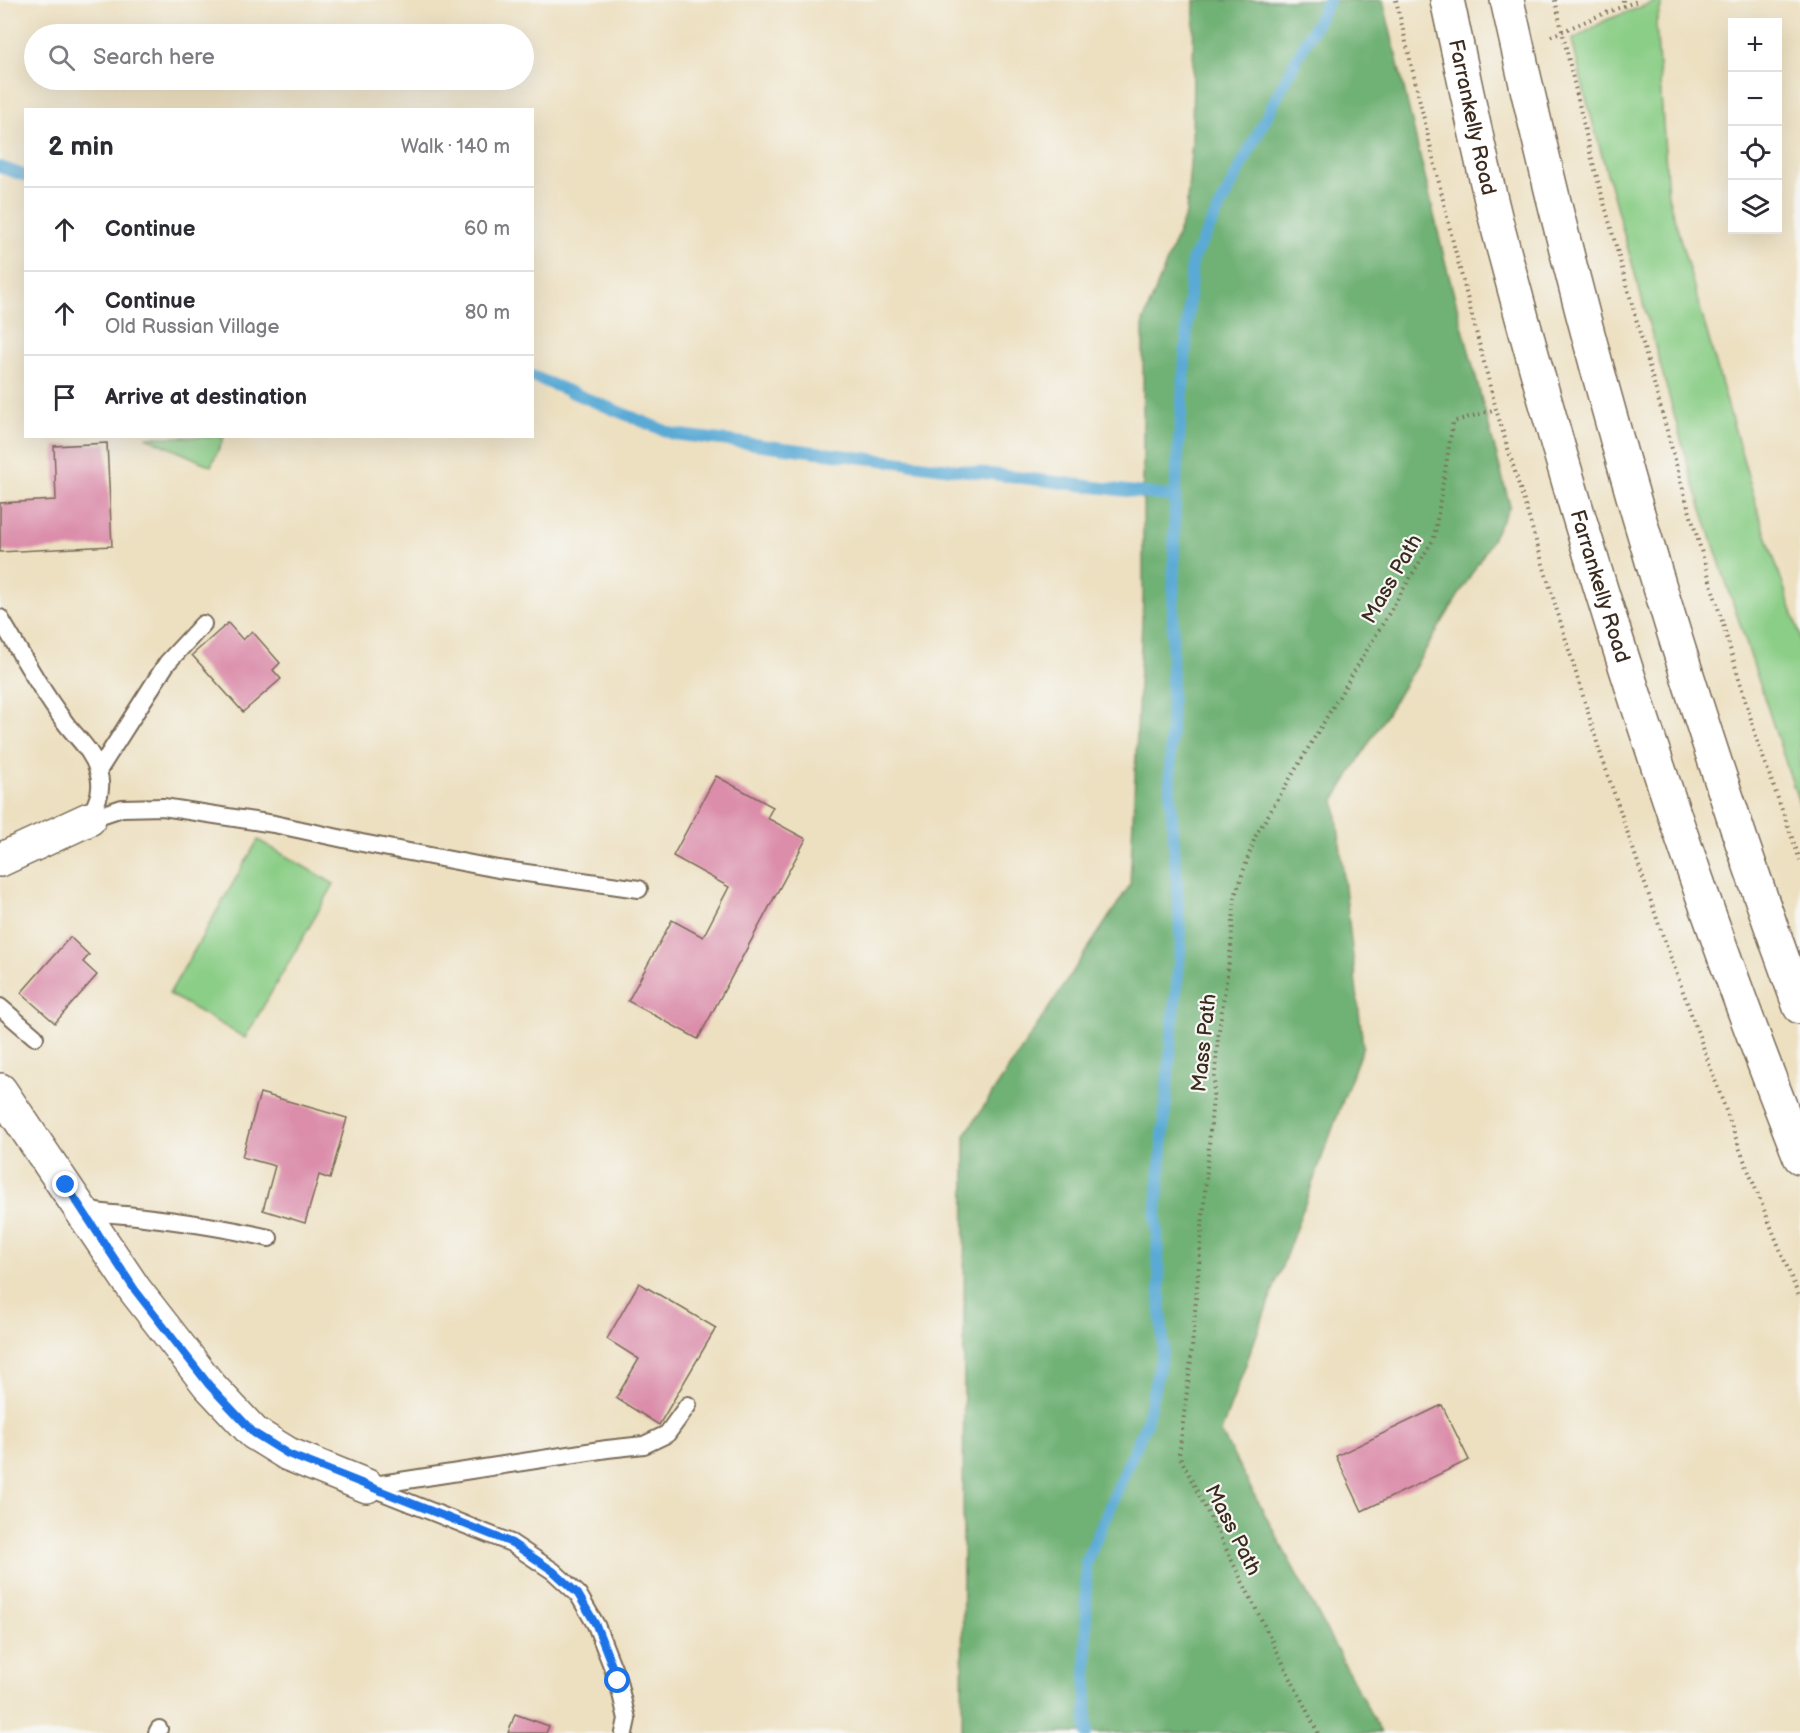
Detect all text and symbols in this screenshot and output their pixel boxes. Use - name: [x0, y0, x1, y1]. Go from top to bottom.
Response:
- map controls: [1728, 18, 1782, 234]
- button: +: [1728, 18, 1782, 72]
- search box: [24, 24, 534, 90]
- street label: Farrankelly Road: [1443, 37, 1502, 198]
- icon: search: [45, 41, 78, 74]
- text: Search here: [93, 44, 215, 71]
- button: −: [1728, 72, 1782, 126]
- button: locate: [1728, 126, 1782, 180]
- text: 2 min: [48, 132, 114, 163]
- text: Walk · 140 m: [401, 135, 510, 159]
- button: layers: [1728, 180, 1782, 234]
- icon: ahead: [48, 213, 81, 246]
- text: Continue: [105, 216, 195, 243]
- text: 60 m: [464, 217, 510, 241]
- text: Continue: [105, 288, 195, 315]
- icon: ahead: [48, 297, 81, 330]
- text: 80 m: [465, 301, 510, 325]
- text: Old Russian Village: [105, 315, 279, 339]
- icon: arrive: [48, 381, 81, 414]
- text: Arrive at destination: [105, 384, 307, 411]
- street label: Farrankelly Road: [1565, 507, 1636, 666]
- street label: Mass Path: [1356, 530, 1428, 628]
- street label: Mass Path: [1186, 993, 1222, 1093]
- route end: [52, 1171, 78, 1197]
- street label: Mass Path: [1199, 1480, 1267, 1580]
- route start: [604, 1667, 630, 1693]

